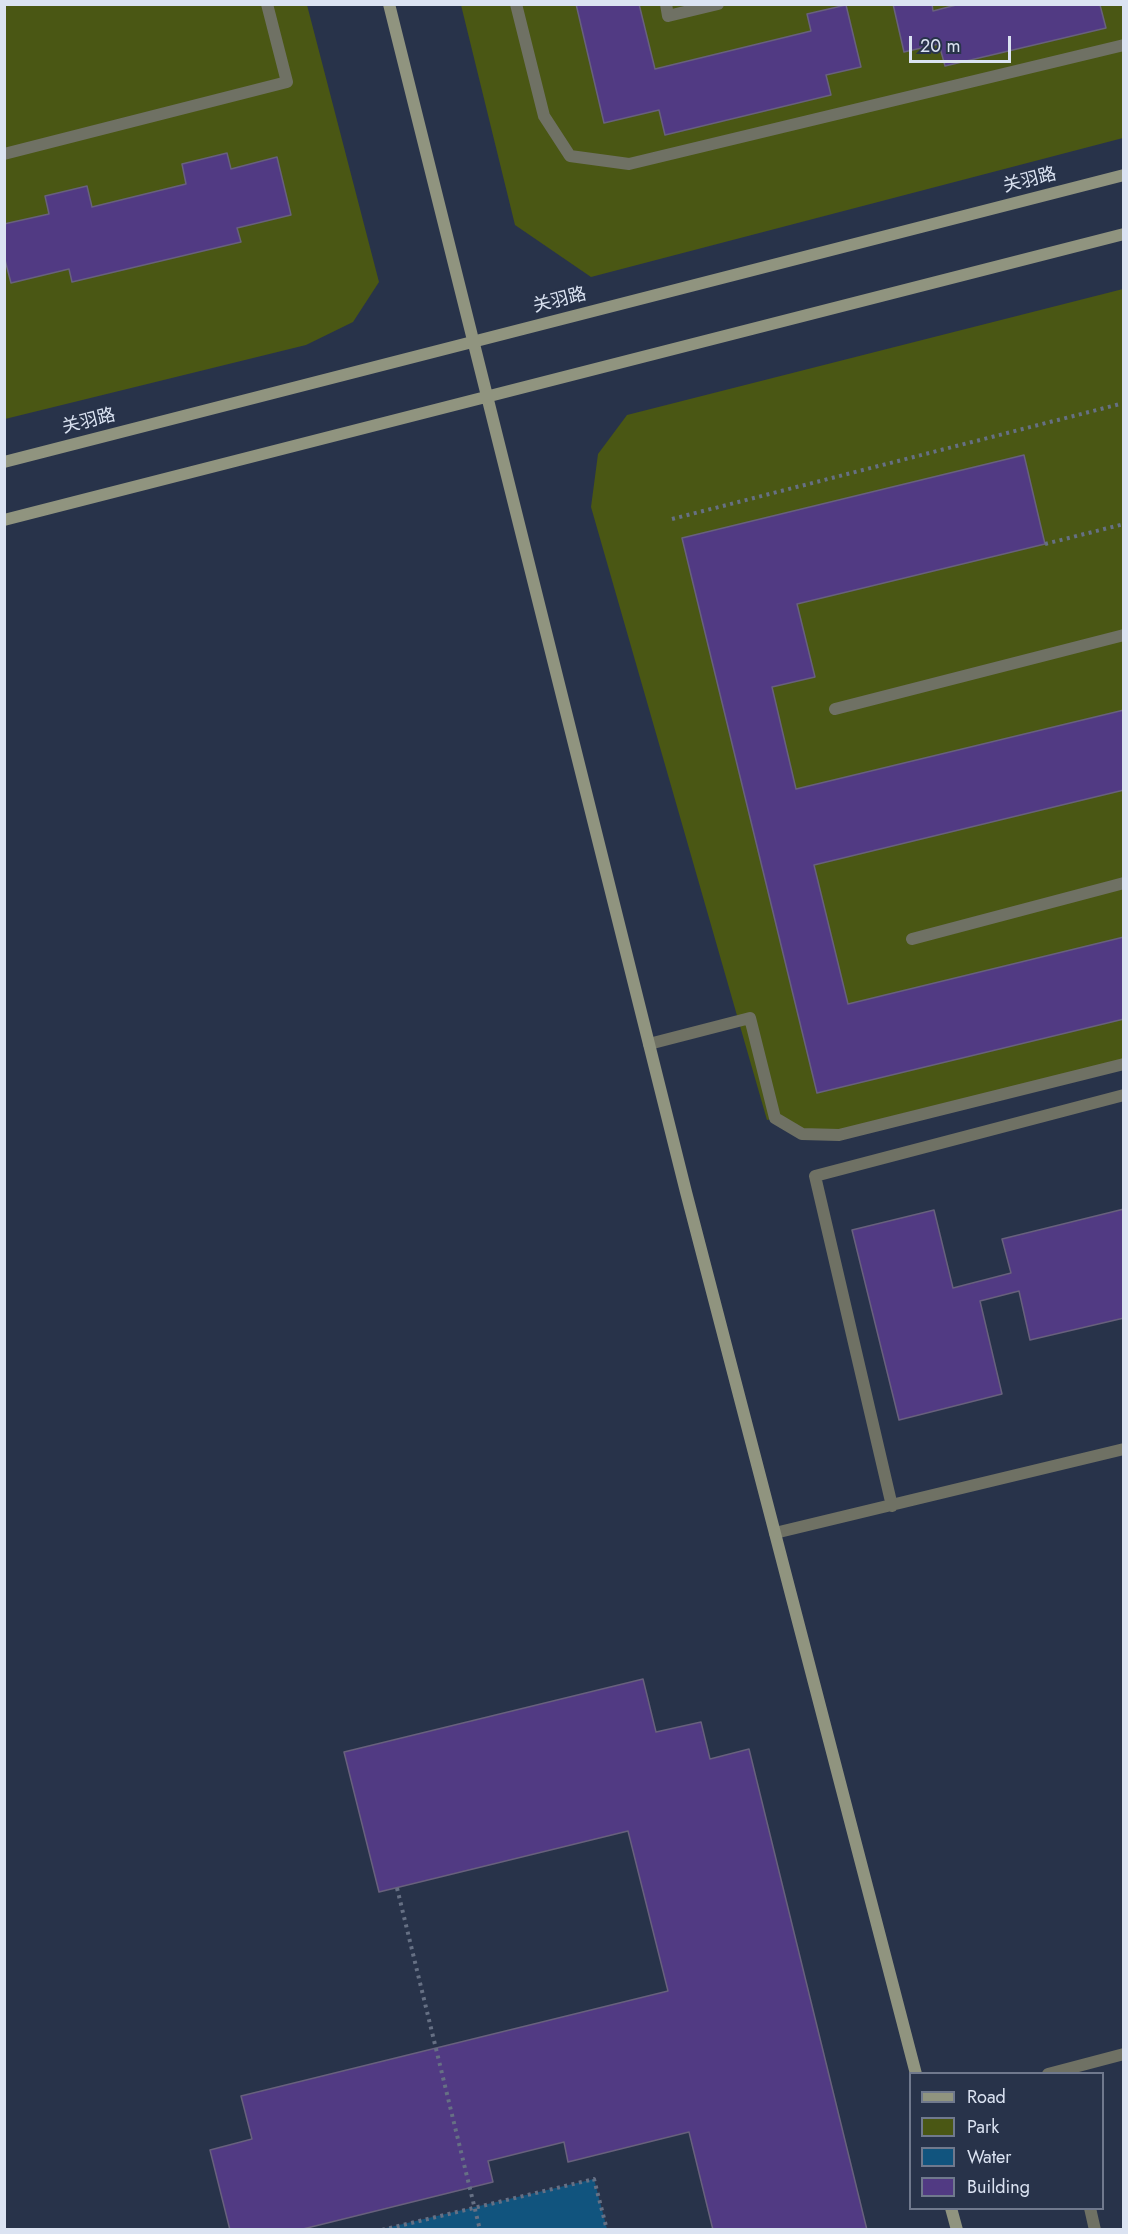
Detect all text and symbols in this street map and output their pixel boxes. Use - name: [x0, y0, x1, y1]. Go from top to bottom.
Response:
- scale bar: [912, 24, 1014, 62]
- text: 20 m: [920, 33, 960, 59]
- street label: 关羽路: [1001, 164, 1059, 198]
- street label: 关羽路: [531, 284, 589, 318]
- street label: 关羽路: [60, 405, 118, 439]
- legend: [909, 2072, 1104, 2210]
- text: Road: [967, 2084, 1006, 2110]
- text: Park: [967, 2114, 999, 2140]
- text: Water: [967, 2144, 1011, 2170]
- text: Building: [967, 2174, 1030, 2200]

